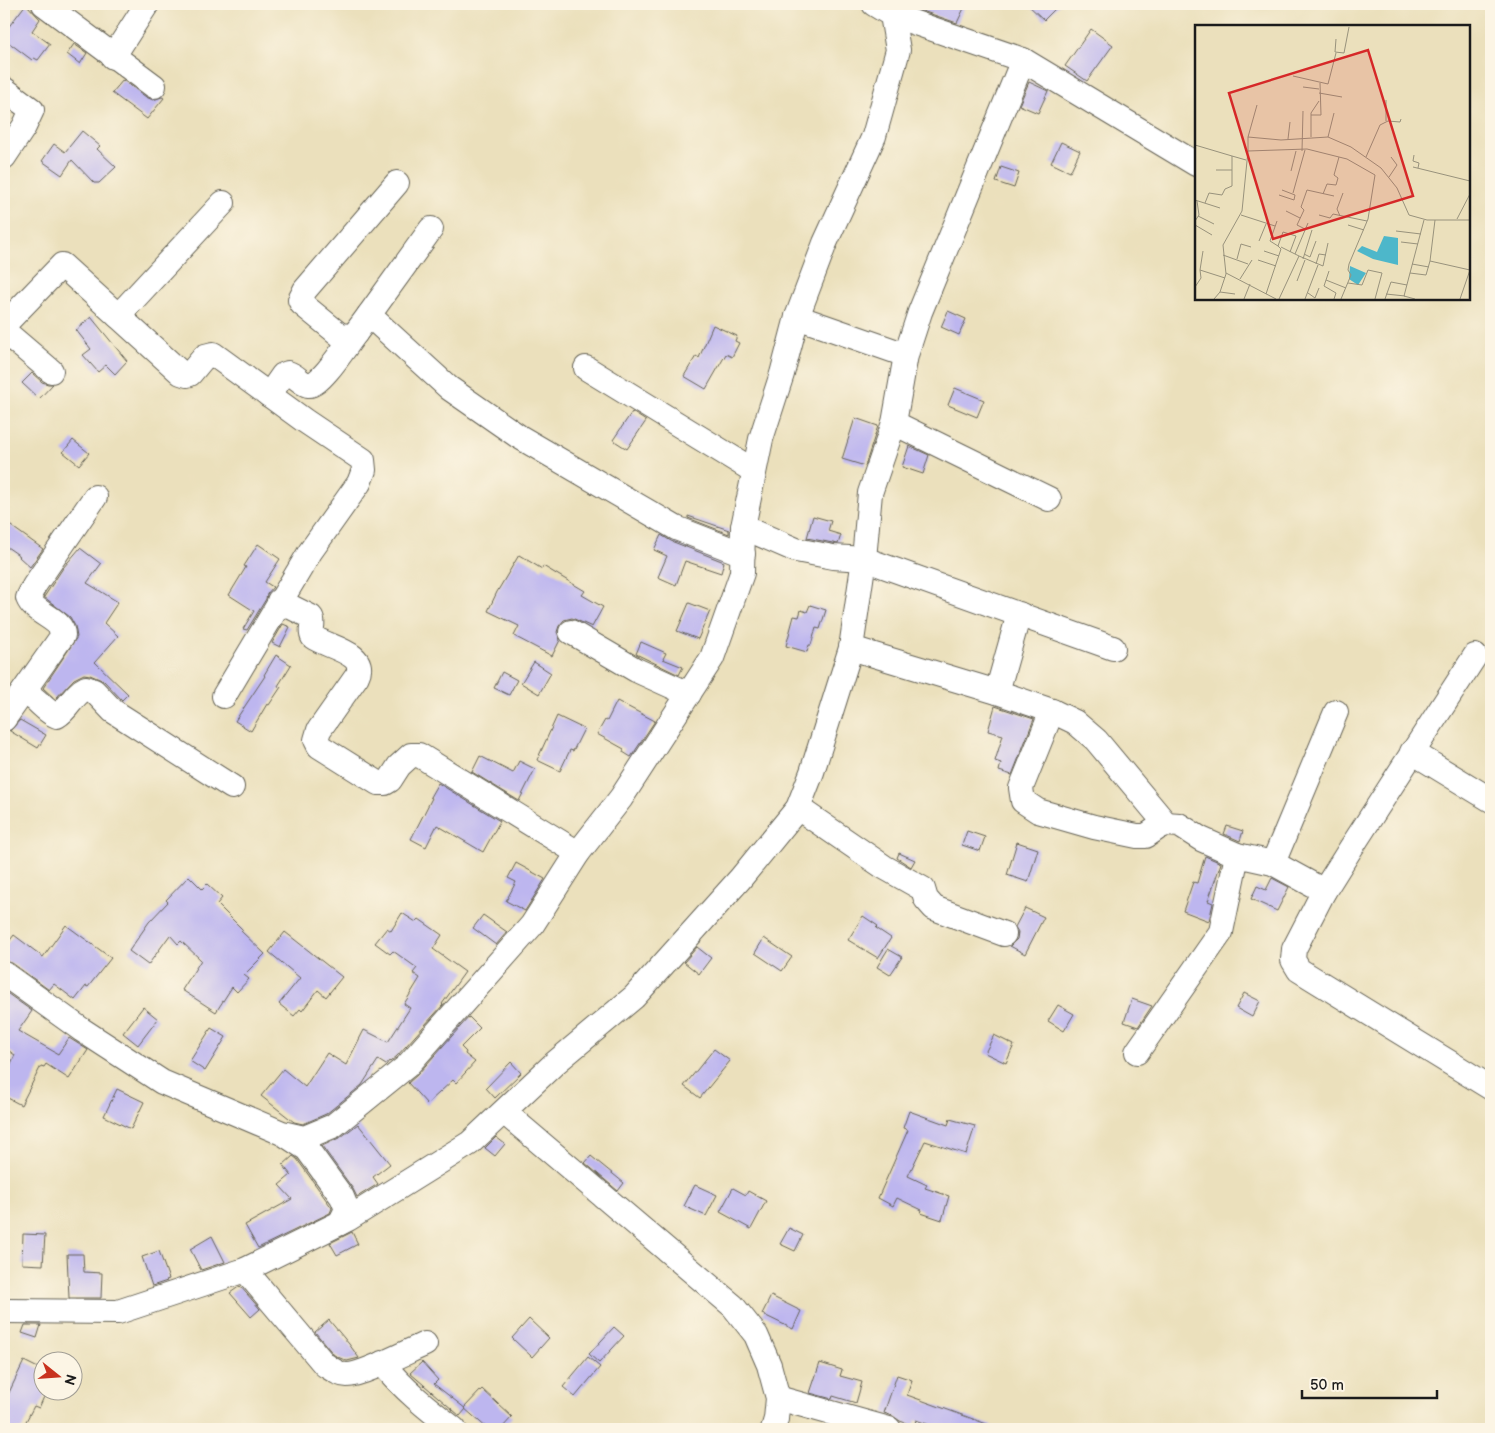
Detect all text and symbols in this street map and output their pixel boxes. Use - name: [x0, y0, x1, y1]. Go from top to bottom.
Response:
- inset map: [1195, 25, 1470, 300]
- north arrow: [32, 1350, 82, 1400]
- scale bar: [1302, 1368, 1438, 1400]
- text: N: [60, 1372, 80, 1387]
- text: 50 m: [1310, 1376, 1344, 1395]

